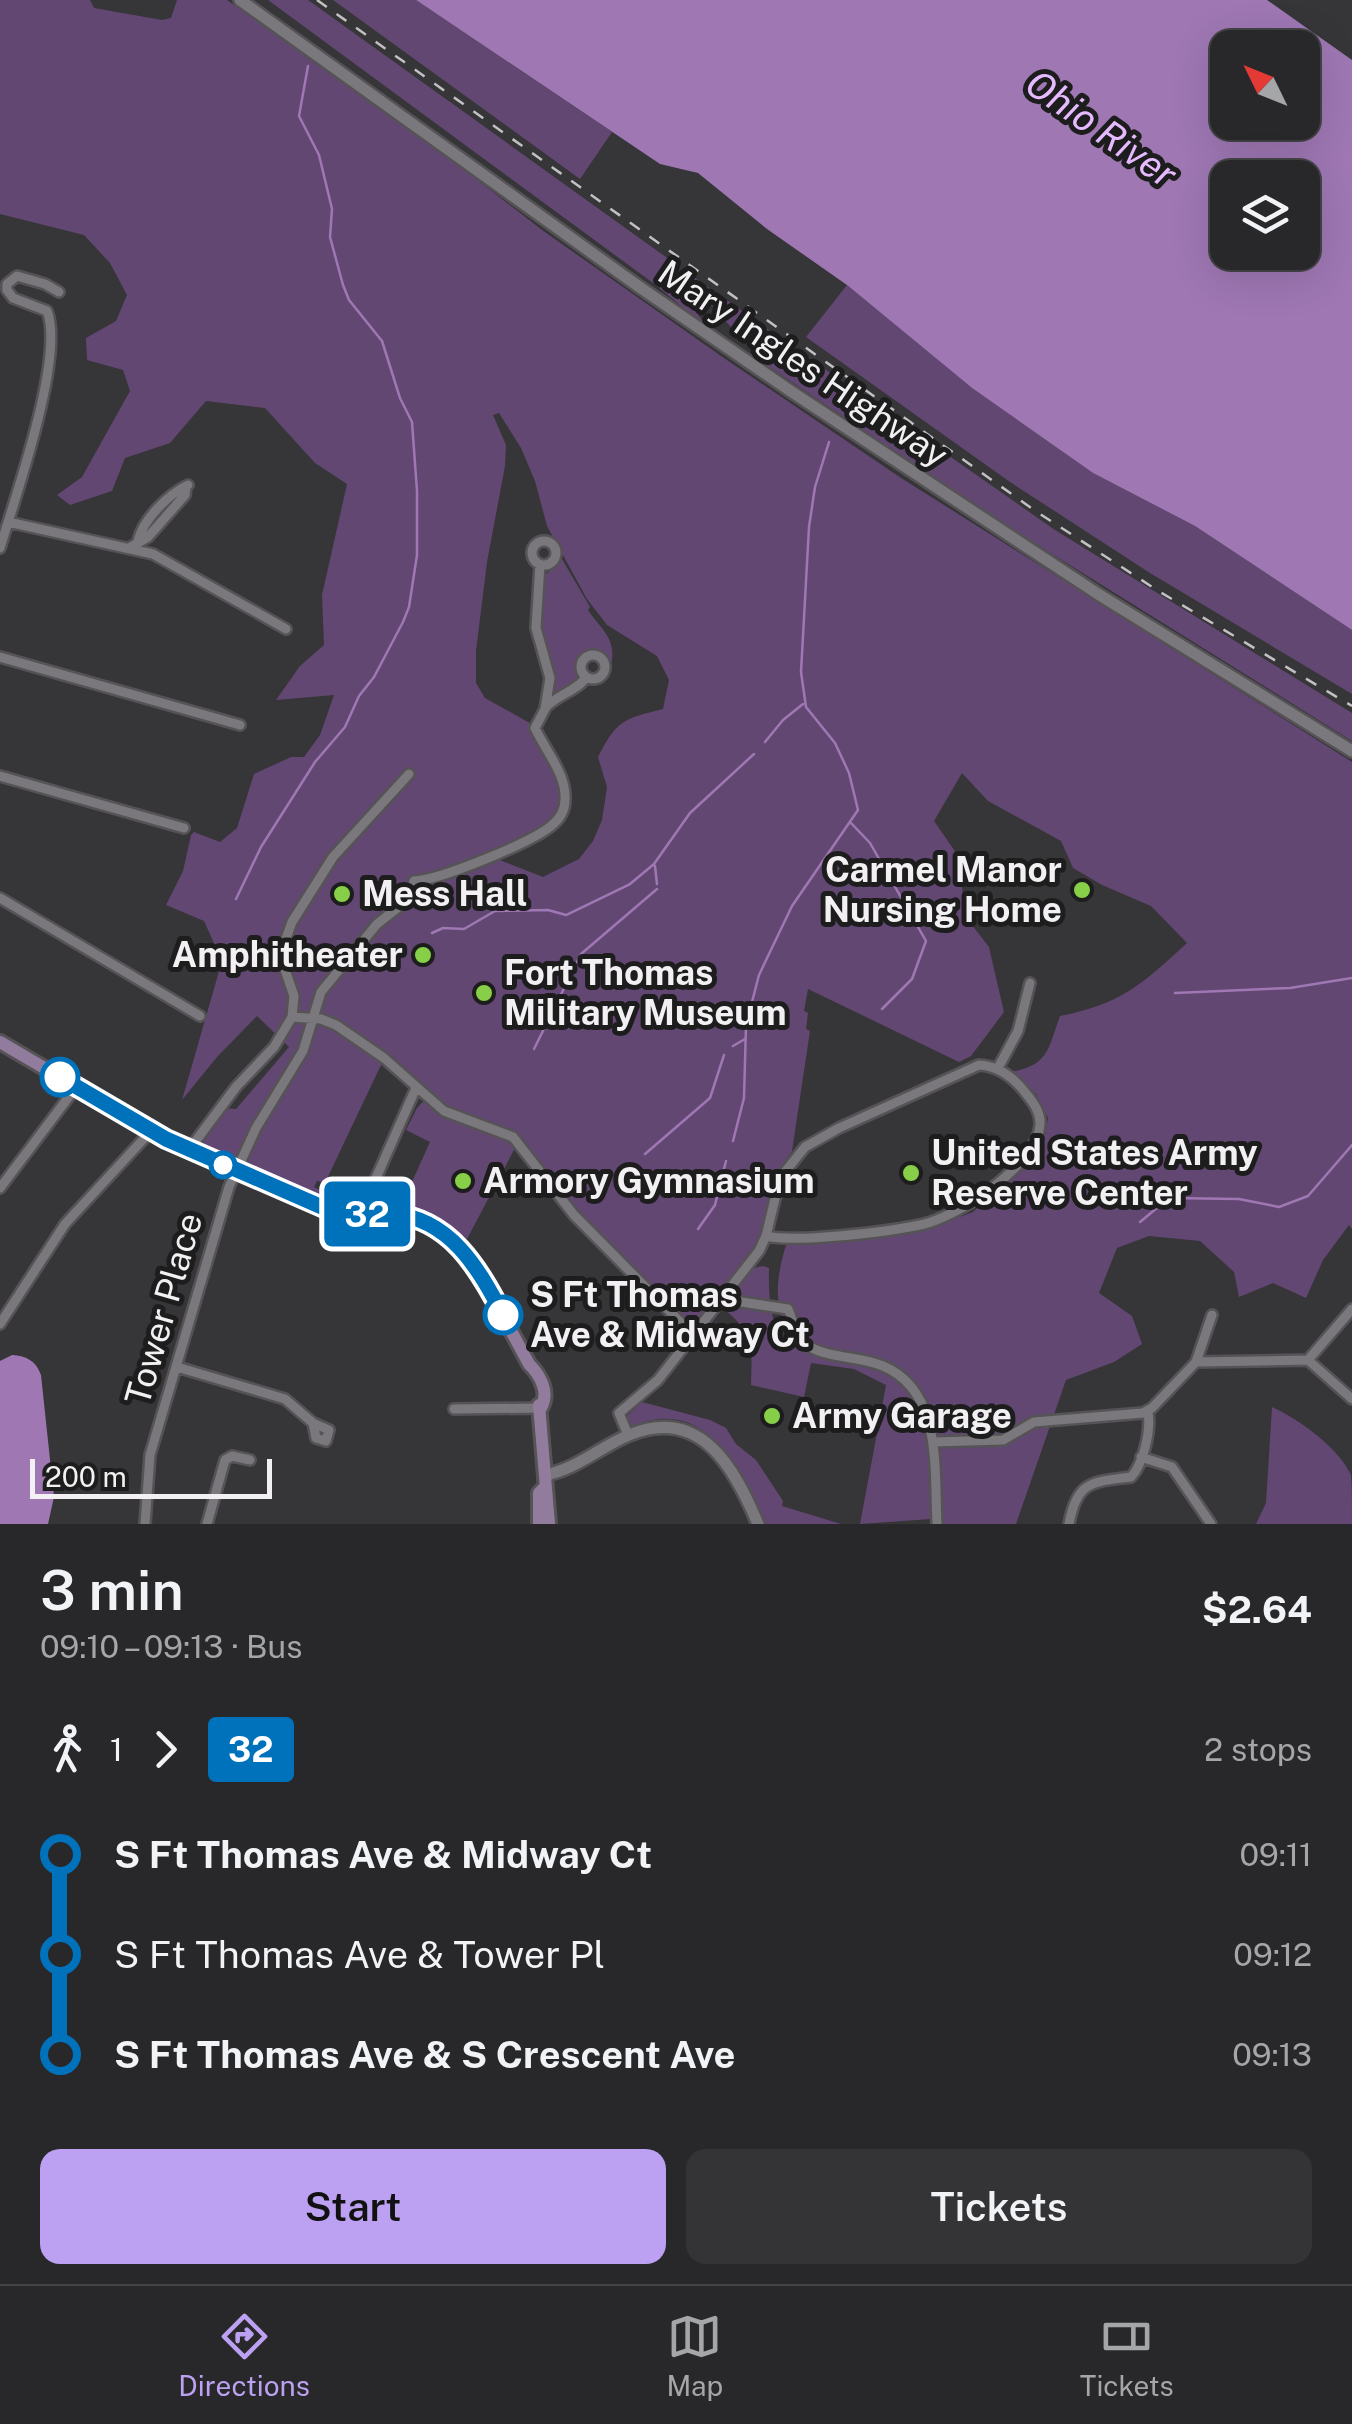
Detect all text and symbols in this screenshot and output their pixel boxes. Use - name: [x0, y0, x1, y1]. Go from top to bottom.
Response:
- north arrow: [1210, 30, 1320, 140]
- map controls: [1210, 30, 1320, 270]
- water label: Ohio River: [1017, 60, 1186, 197]
- button: layers: [1210, 160, 1320, 270]
- street label: Mary Ingles Highway: [651, 252, 956, 476]
- place label: Carmel Manor Nursing Home: [823, 849, 1062, 930]
- place label: Mess Hall: [362, 873, 527, 914]
- marker: Carmel Manor Nursing Home: [1071, 879, 1093, 901]
- marker: Mess Hall: [331, 883, 353, 905]
- place label: Amphitheater: [172, 934, 403, 975]
- marker: Amphitheater: [412, 944, 434, 966]
- place label: Fort Thomas Military Museum: [504, 952, 787, 1033]
- marker: Fort Thomas Military Museum: [473, 982, 495, 1004]
- unlabelled marker: [41, 1058, 79, 1096]
- place label: United States Army Reserve Center: [931, 1132, 1258, 1213]
- unlabelled marker: [210, 1152, 236, 1178]
- place label: Armory Gymnasium: [483, 1160, 814, 1201]
- marker: United States Army Reserve Center: [900, 1162, 922, 1184]
- marker: Armory Gymnasium: [452, 1170, 474, 1192]
- line badge: 32: [322, 1182, 412, 1246]
- text: 32: [344, 1194, 390, 1235]
- street label: Tower Place: [117, 1208, 210, 1410]
- place label: S Ft Thomas Ave & Midway Ct: [530, 1274, 810, 1355]
- marker: S Ft Thomas Ave & Midway Ct: [484, 1296, 522, 1334]
- place label: Army Garage: [792, 1395, 1012, 1436]
- marker: Army Garage: [761, 1405, 783, 1427]
- scale bar: [30, 1454, 272, 1498]
- text: 200 m: [45, 1460, 127, 1493]
- text: 3 min: [40, 1558, 184, 1622]
- text: $2.64: [1202, 1587, 1312, 1632]
- text: 09:10 – 09:13 · Bus: [40, 1628, 302, 1665]
- icon: walk: [40, 1722, 95, 1777]
- icon: forward: [138, 1722, 193, 1777]
- text: 32: [228, 1729, 274, 1770]
- text: 1: [110, 1731, 123, 1768]
- text: 2 stops: [1204, 1731, 1312, 1768]
- text: S Ft Thomas Ave & Midway Ct: [114, 1832, 652, 1877]
- text: 09:11: [1239, 1836, 1312, 1873]
- text: S Ft Thomas Ave & Tower Pl: [114, 1932, 605, 1977]
- text: 09:12: [1233, 1936, 1312, 1973]
- text: S Ft Thomas Ave & S Crescent Ave: [114, 2032, 736, 2077]
- text: 09:13: [1232, 2036, 1312, 2073]
- button: Start: [40, 2149, 666, 2264]
- button: Tickets: [686, 2149, 1312, 2264]
- tab: Directions: [178, 2309, 310, 2402]
- tab: Map: [666, 2309, 723, 2402]
- tab: Tickets: [1080, 2309, 1174, 2402]

